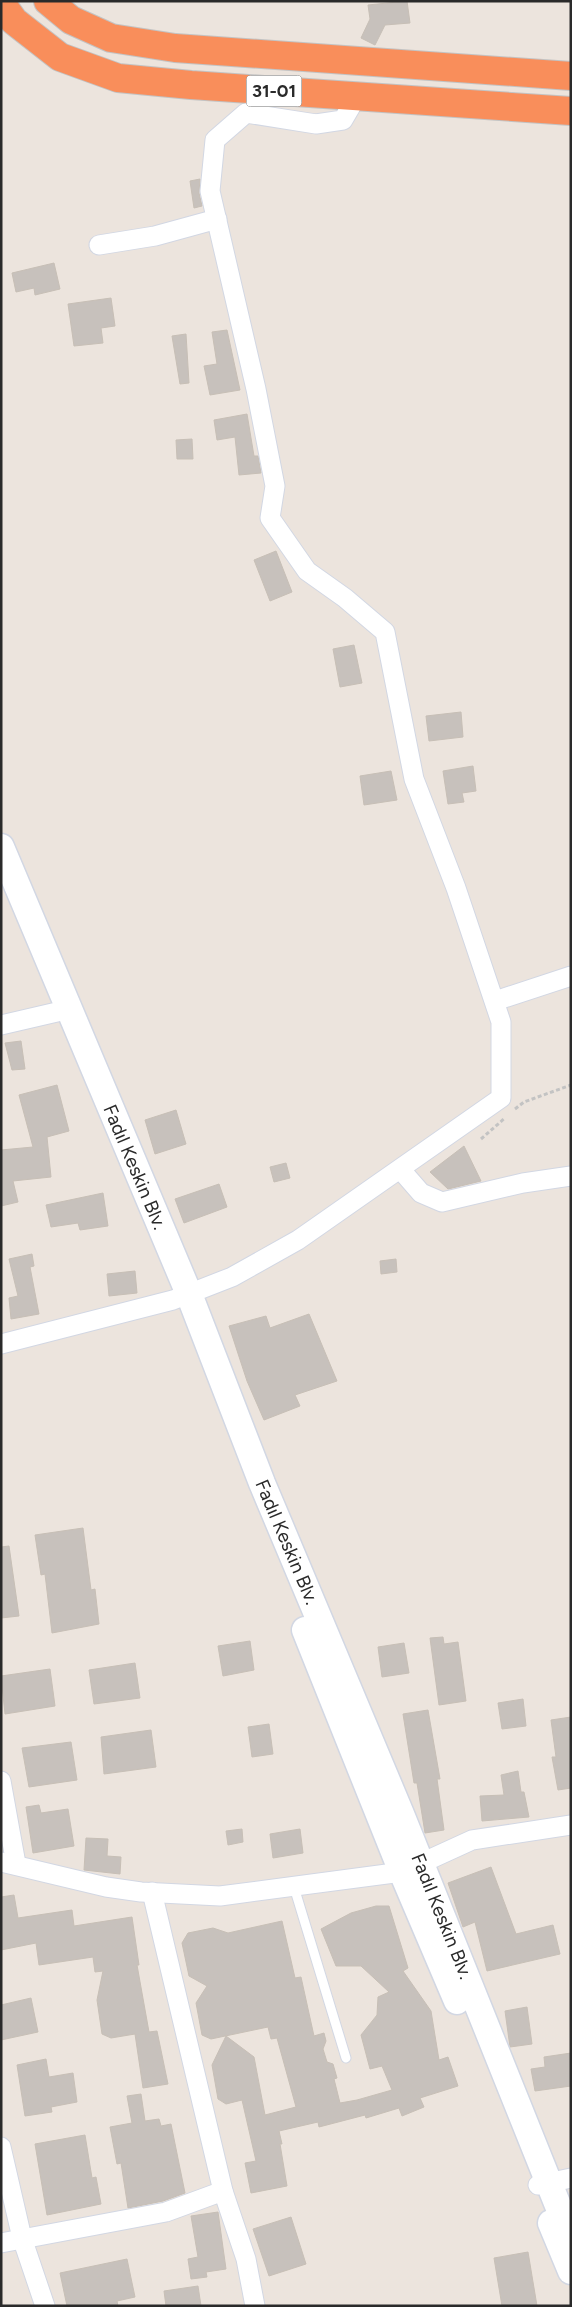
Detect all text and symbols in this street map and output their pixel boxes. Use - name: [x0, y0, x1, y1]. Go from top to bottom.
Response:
- road number: 31-01: [246, 76, 302, 106]
- street label: Fadıl Keskin Blv.: [98, 1101, 172, 1233]
- street label: Fadıl Keskin Blv.: [250, 1476, 324, 1608]
- street label: Fadıl Keskin Blv.: [406, 1850, 478, 1982]

